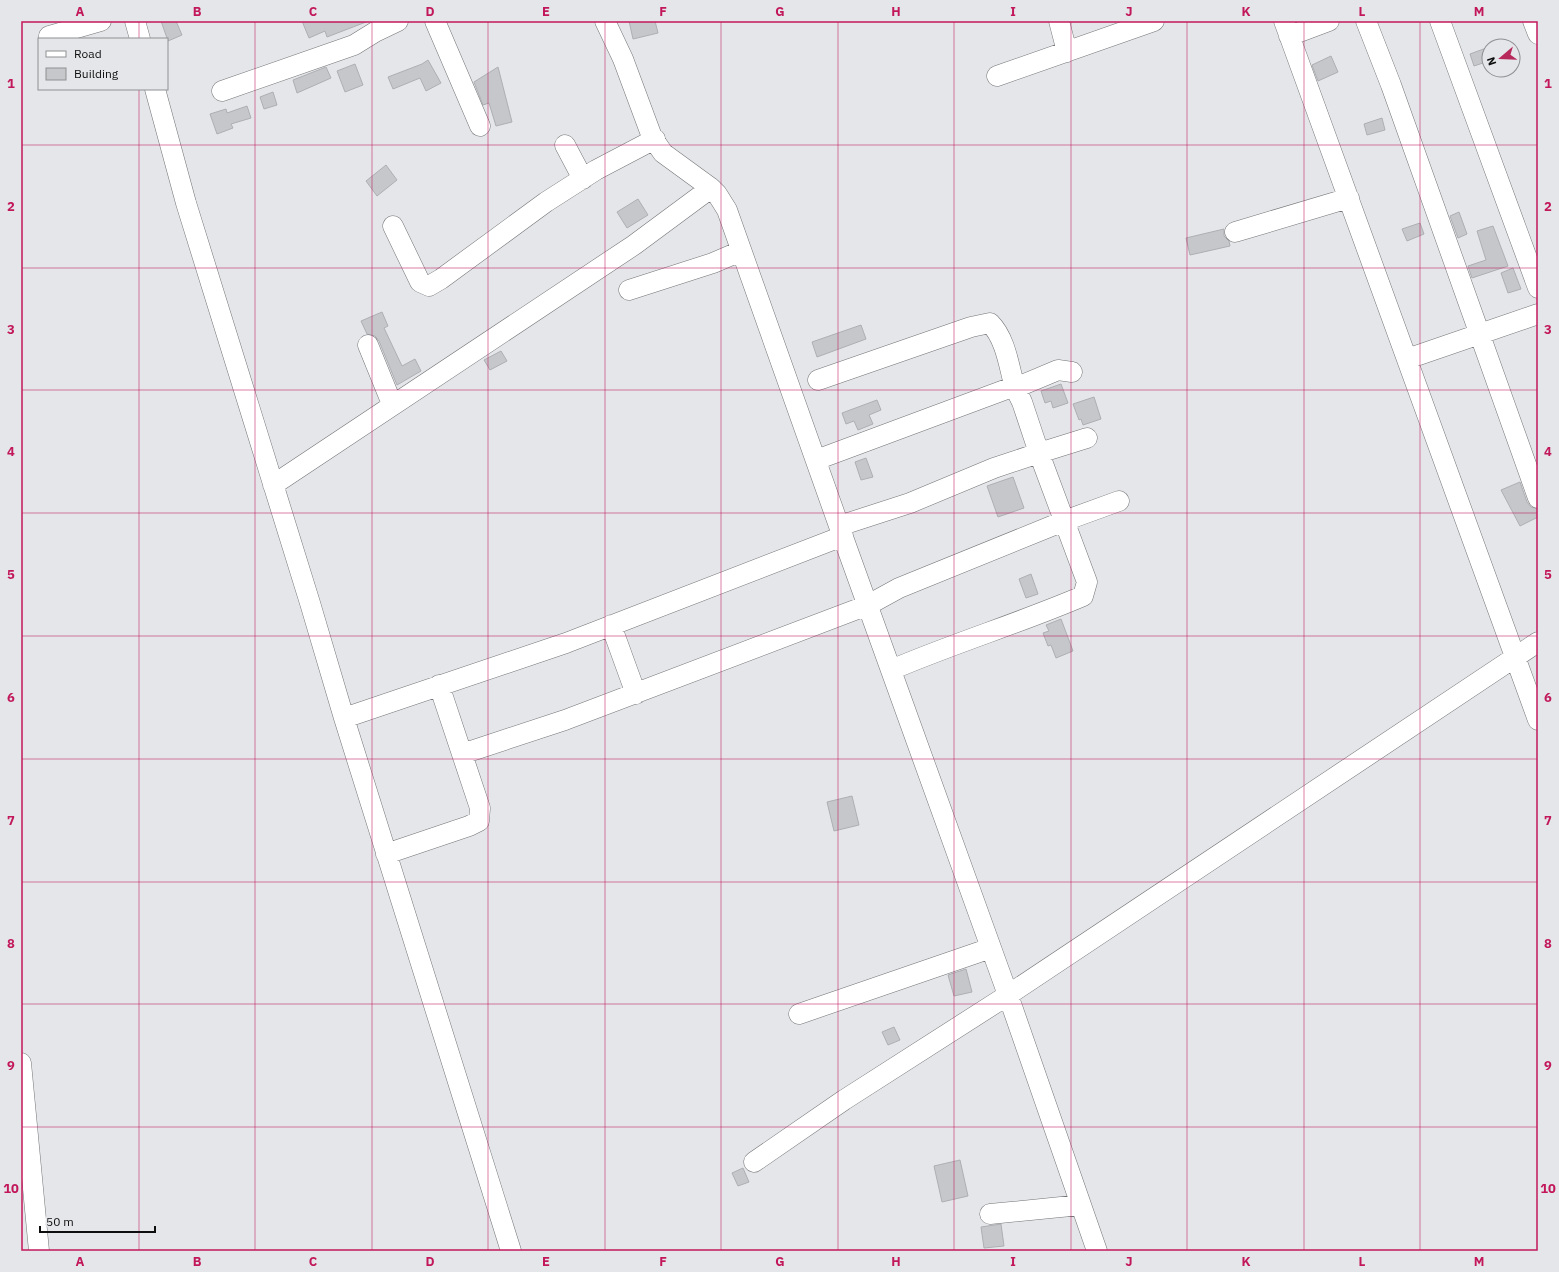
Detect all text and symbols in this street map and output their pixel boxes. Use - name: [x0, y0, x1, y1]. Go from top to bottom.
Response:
- text: A: [76, 3, 85, 20]
- text: B: [193, 3, 202, 20]
- text: C: [309, 3, 318, 20]
- text: D: [425, 3, 435, 20]
- text: E: [542, 3, 550, 20]
- text: F: [659, 3, 667, 20]
- text: G: [775, 3, 785, 20]
- text: H: [891, 3, 901, 20]
- text: I: [1010, 3, 1016, 20]
- text: J: [1125, 3, 1133, 20]
- text: K: [1241, 3, 1251, 20]
- text: L: [1359, 3, 1366, 20]
- text: M: [1474, 3, 1484, 20]
- legend: [38, 38, 168, 90]
- north arrow: [1481, 38, 1521, 78]
- text: Road: [74, 46, 102, 61]
- text: N: [1484, 55, 1499, 67]
- text: Building: [74, 66, 119, 81]
- text: 1: [7, 75, 15, 92]
- text: 1: [1544, 75, 1552, 92]
- text: 2: [7, 198, 15, 215]
- text: 2: [1544, 198, 1552, 215]
- text: 3: [7, 321, 15, 338]
- text: 3: [1544, 321, 1552, 338]
- text: 4: [7, 443, 15, 460]
- text: 4: [1544, 443, 1552, 460]
- text: 5: [7, 566, 15, 583]
- text: 5: [1544, 566, 1552, 583]
- text: 6: [7, 689, 15, 706]
- text: 6: [1544, 689, 1552, 706]
- text: 7: [7, 812, 15, 829]
- text: 7: [1544, 812, 1552, 829]
- text: 8: [7, 935, 15, 952]
- text: 8: [1544, 935, 1552, 952]
- text: 9: [7, 1057, 15, 1074]
- text: 9: [1544, 1057, 1552, 1074]
- text: 10: [3, 1180, 19, 1197]
- text: 10: [1540, 1180, 1556, 1197]
- scale bar: [40, 1208, 155, 1234]
- text: 50 m: [46, 1214, 74, 1229]
- text: A: [76, 1253, 85, 1270]
- text: B: [193, 1253, 202, 1270]
- text: C: [309, 1253, 318, 1270]
- text: D: [425, 1253, 435, 1270]
- text: E: [542, 1253, 550, 1270]
- text: F: [659, 1253, 667, 1270]
- text: G: [775, 1253, 785, 1270]
- text: H: [891, 1253, 901, 1270]
- text: I: [1010, 1253, 1016, 1270]
- text: J: [1125, 1253, 1133, 1270]
- text: K: [1241, 1253, 1251, 1270]
- text: L: [1359, 1253, 1366, 1270]
- text: M: [1474, 1253, 1484, 1270]

